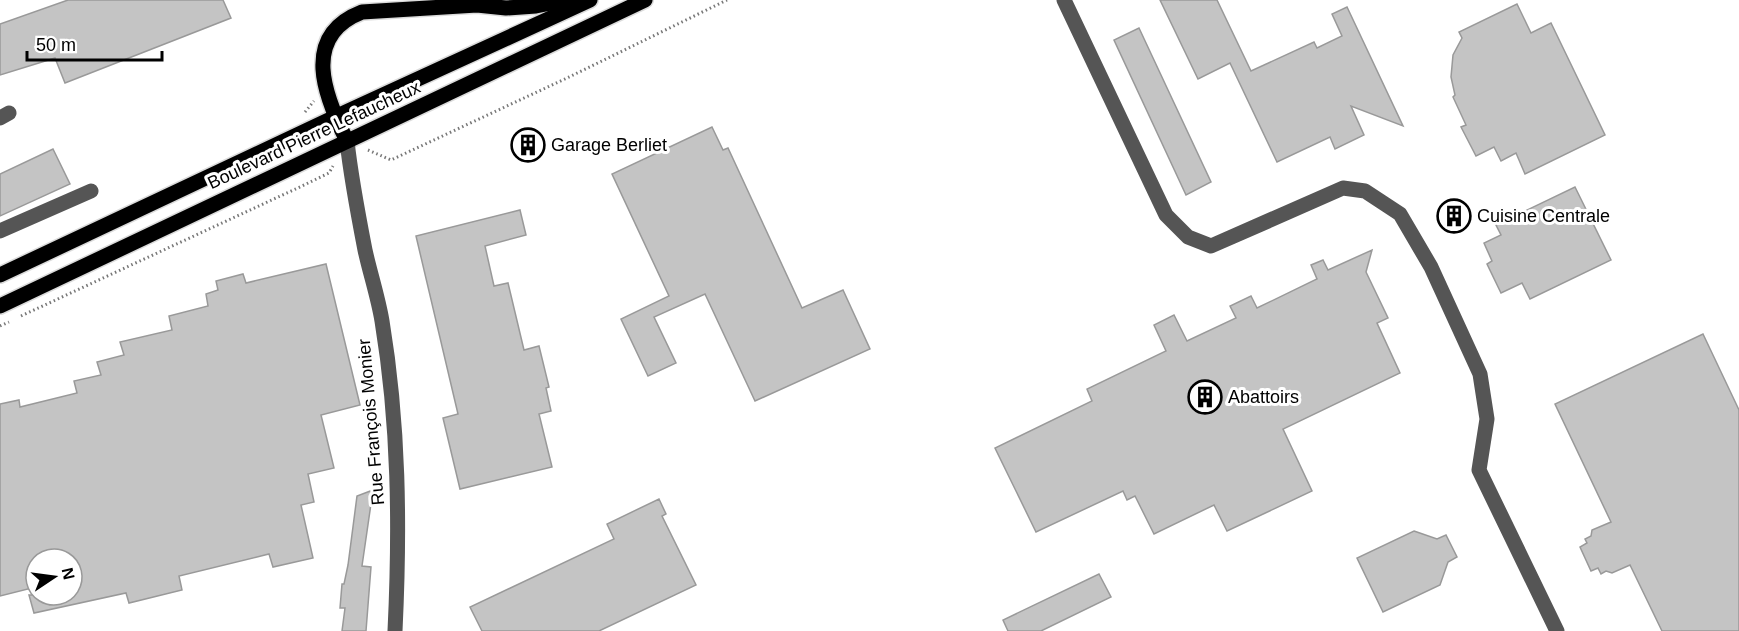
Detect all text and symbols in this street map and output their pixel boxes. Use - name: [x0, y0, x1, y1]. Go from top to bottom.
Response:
- scale bar: [27, 24, 162, 62]
- text: 50 m: [36, 35, 76, 55]
- street label: Boulevard Pierre Lefaucheux: [205, 77, 423, 193]
- building icon: Garage Berliet: [510, 127, 546, 163]
- place label: Garage Berliet: [551, 135, 667, 155]
- building icon: Cuisine Centrale: [1436, 198, 1472, 234]
- place label: Cuisine Centrale: [1477, 206, 1610, 226]
- street label: Rue François Monier: [354, 338, 388, 506]
- building icon: Abattoirs: [1187, 379, 1223, 415]
- place label: Abattoirs: [1228, 387, 1299, 407]
- north arrow: [24, 547, 84, 607]
- text: N: [59, 566, 78, 581]

